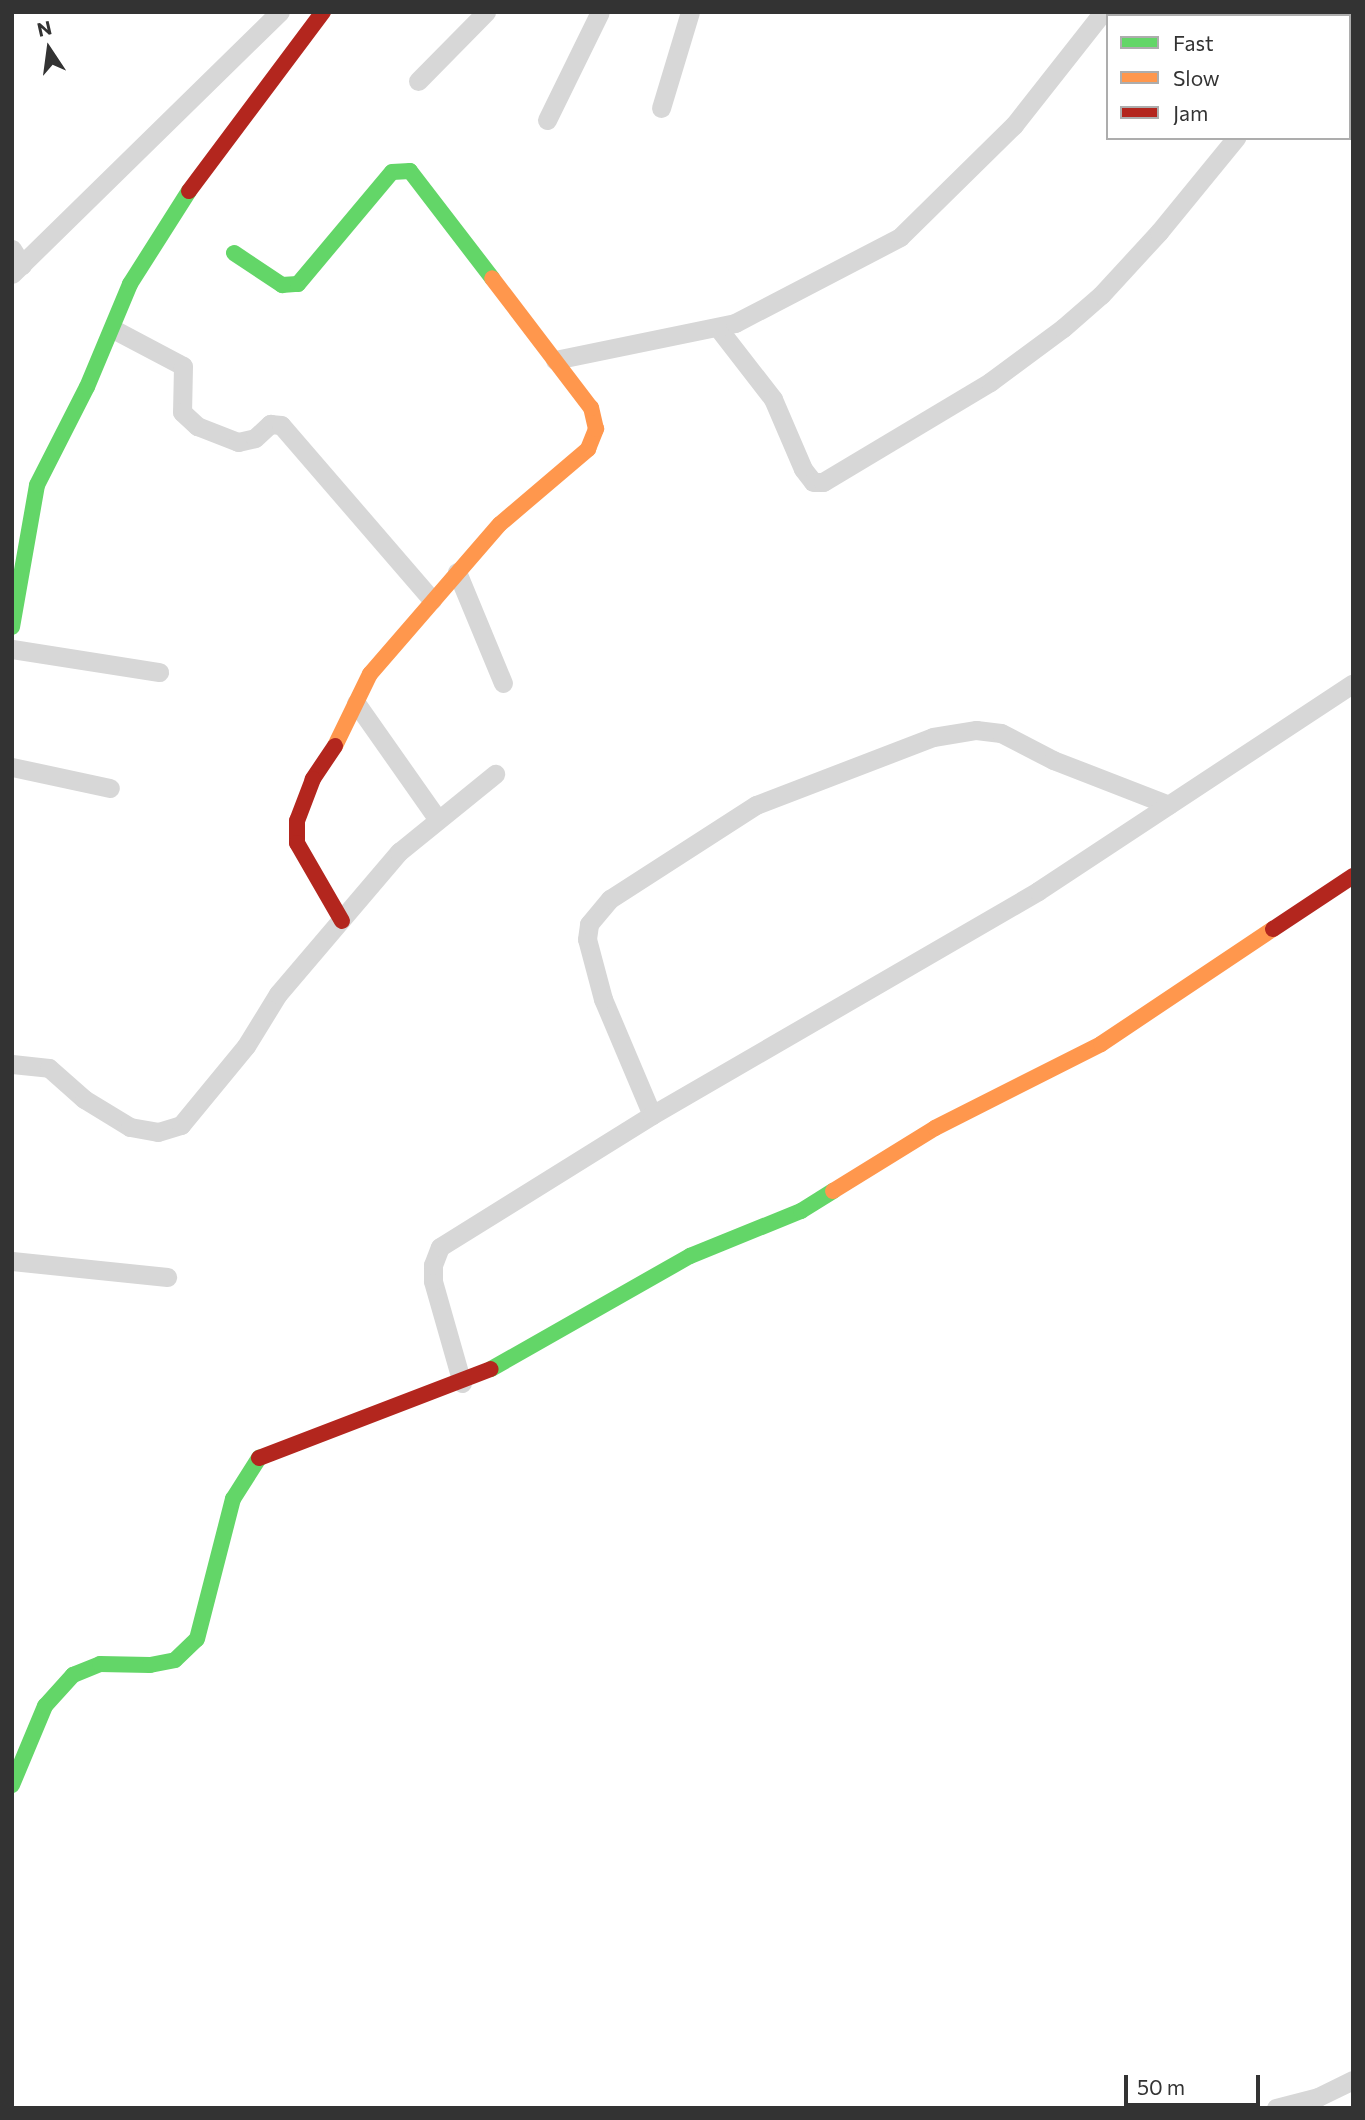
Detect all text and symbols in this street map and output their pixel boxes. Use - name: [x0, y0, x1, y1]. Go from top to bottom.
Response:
- north arrow: [14, 14, 84, 84]
- legend: [1106, 14, 1351, 140]
- text: N: [35, 15, 54, 41]
- text: Fast: [1173, 30, 1214, 55]
- text: Slow: [1173, 65, 1220, 90]
- text: Jam: [1173, 100, 1208, 125]
- scale bar: [1127, 2060, 1264, 2104]
- text: 50 m: [1137, 2074, 1185, 2099]

